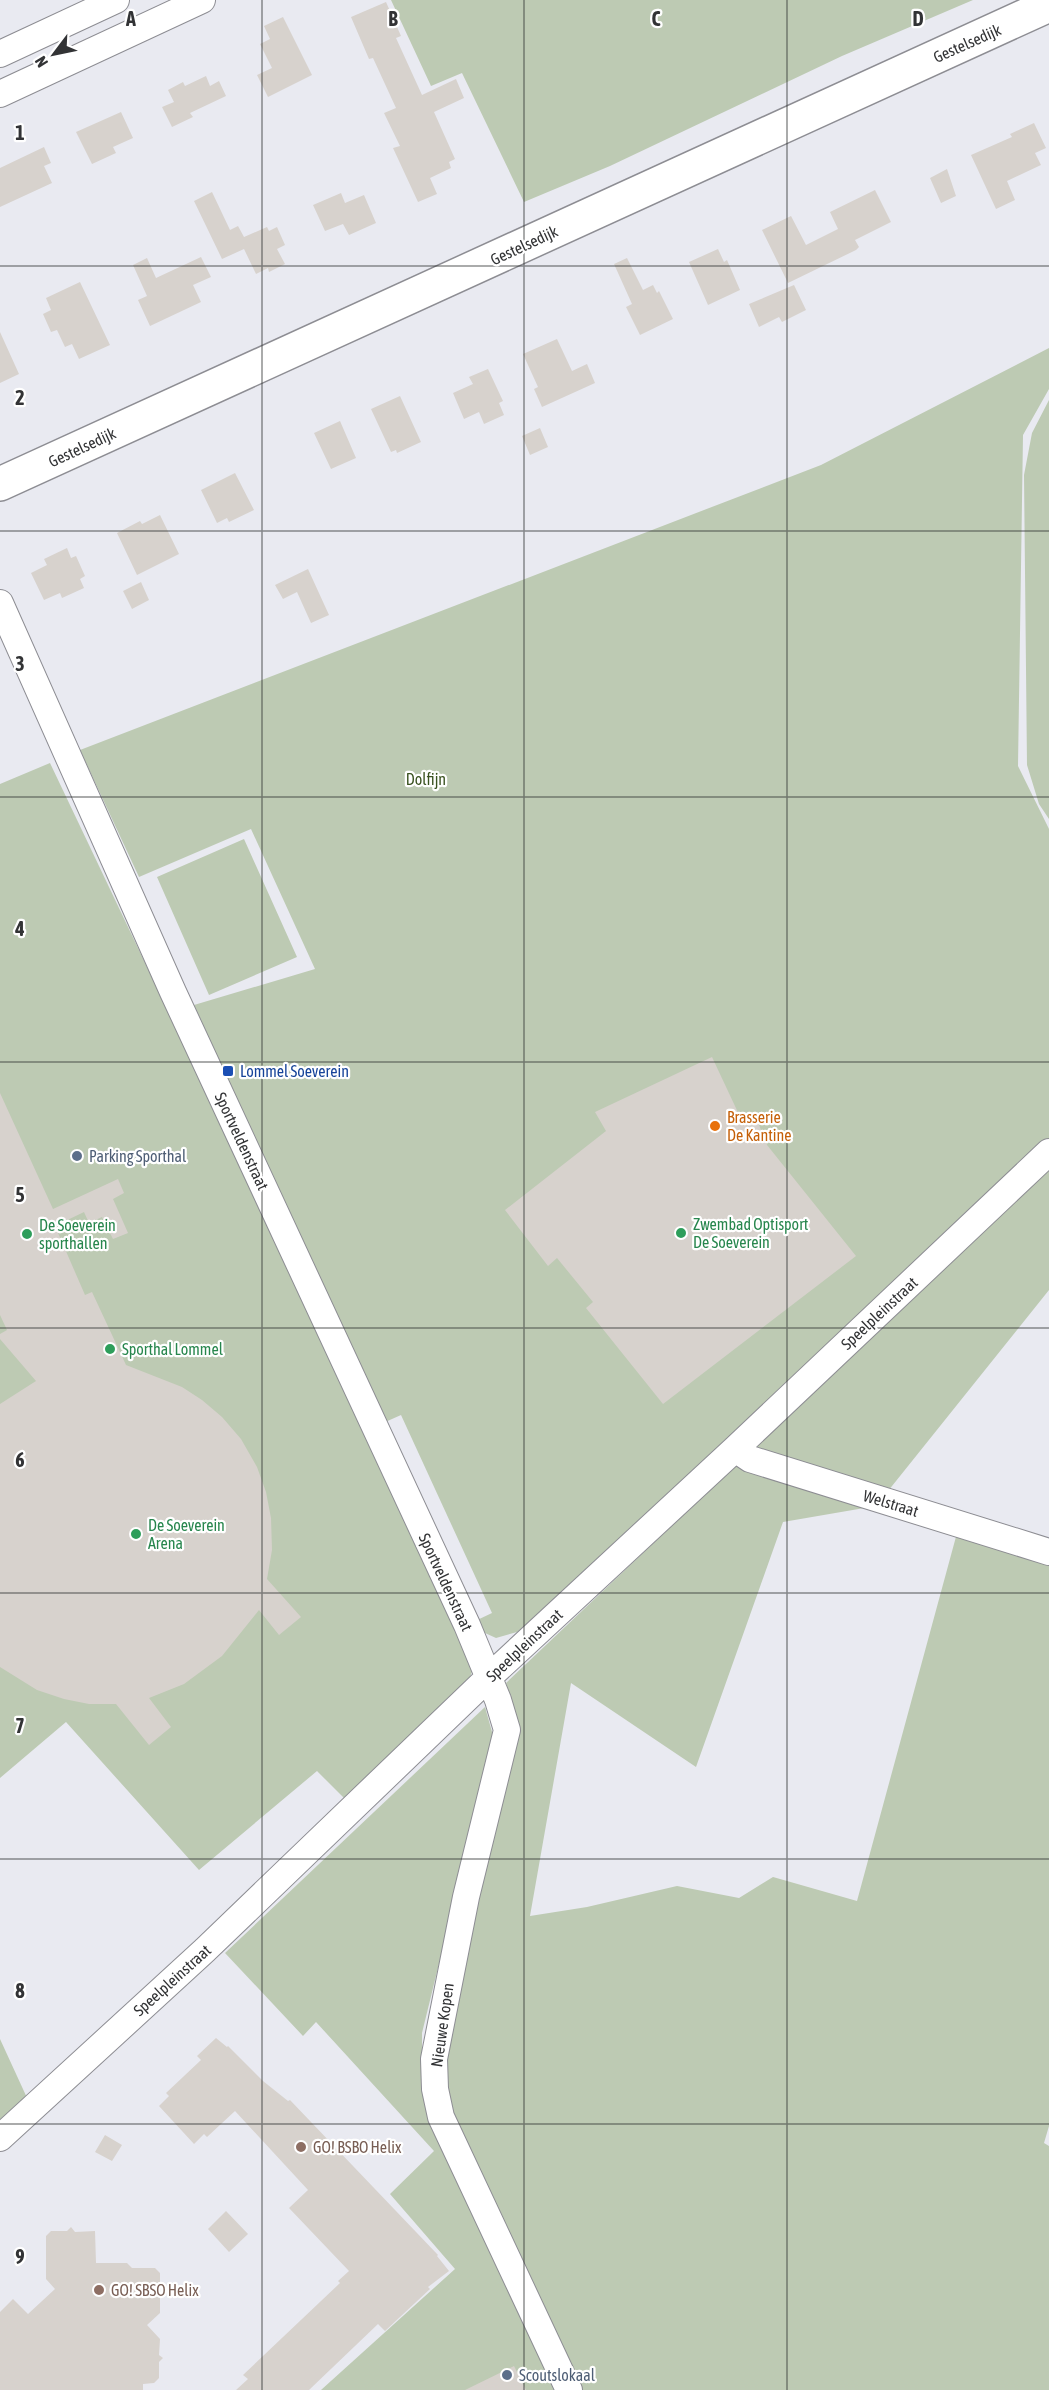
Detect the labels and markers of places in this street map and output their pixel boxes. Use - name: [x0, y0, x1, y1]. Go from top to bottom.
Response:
- place label: Lommel Soeverein: [240, 1062, 349, 1080]
- marker: Lommel Soeverein: [221, 1064, 235, 1078]
- place label: Brasserie De Kantine: [727, 1108, 791, 1144]
- marker: Brasserie De Kantine: [708, 1119, 722, 1133]
- place label: Parking Sporthal: [89, 1147, 187, 1166]
- marker: Parking Sporthal: [70, 1149, 84, 1163]
- place label: Zwembad Optisport De Soeverein: [693, 1215, 809, 1251]
- place label: De Soeverein sporthallen: [39, 1216, 116, 1253]
- marker: Zwembad Optisport De Soeverein: [674, 1226, 688, 1240]
- marker: De Soeverein sporthallen: [20, 1227, 34, 1241]
- place label: Sporthal Lommel: [122, 1340, 224, 1359]
- marker: Sporthal Lommel: [103, 1342, 117, 1356]
- place label: De Soeverein Arena: [148, 1516, 225, 1552]
- marker: De Soeverein Arena: [129, 1527, 143, 1541]
- place label: GO! BSBO Helix: [313, 2138, 402, 2156]
- marker: GO! BSBO Helix: [294, 2140, 308, 2154]
- place label: GO! SBSO Helix: [111, 2281, 199, 2299]
- marker: GO! SBSO Helix: [92, 2283, 106, 2297]
- place label: Scoutslokaal: [519, 2366, 596, 2384]
- marker: Scoutslokaal: [500, 2368, 514, 2382]

